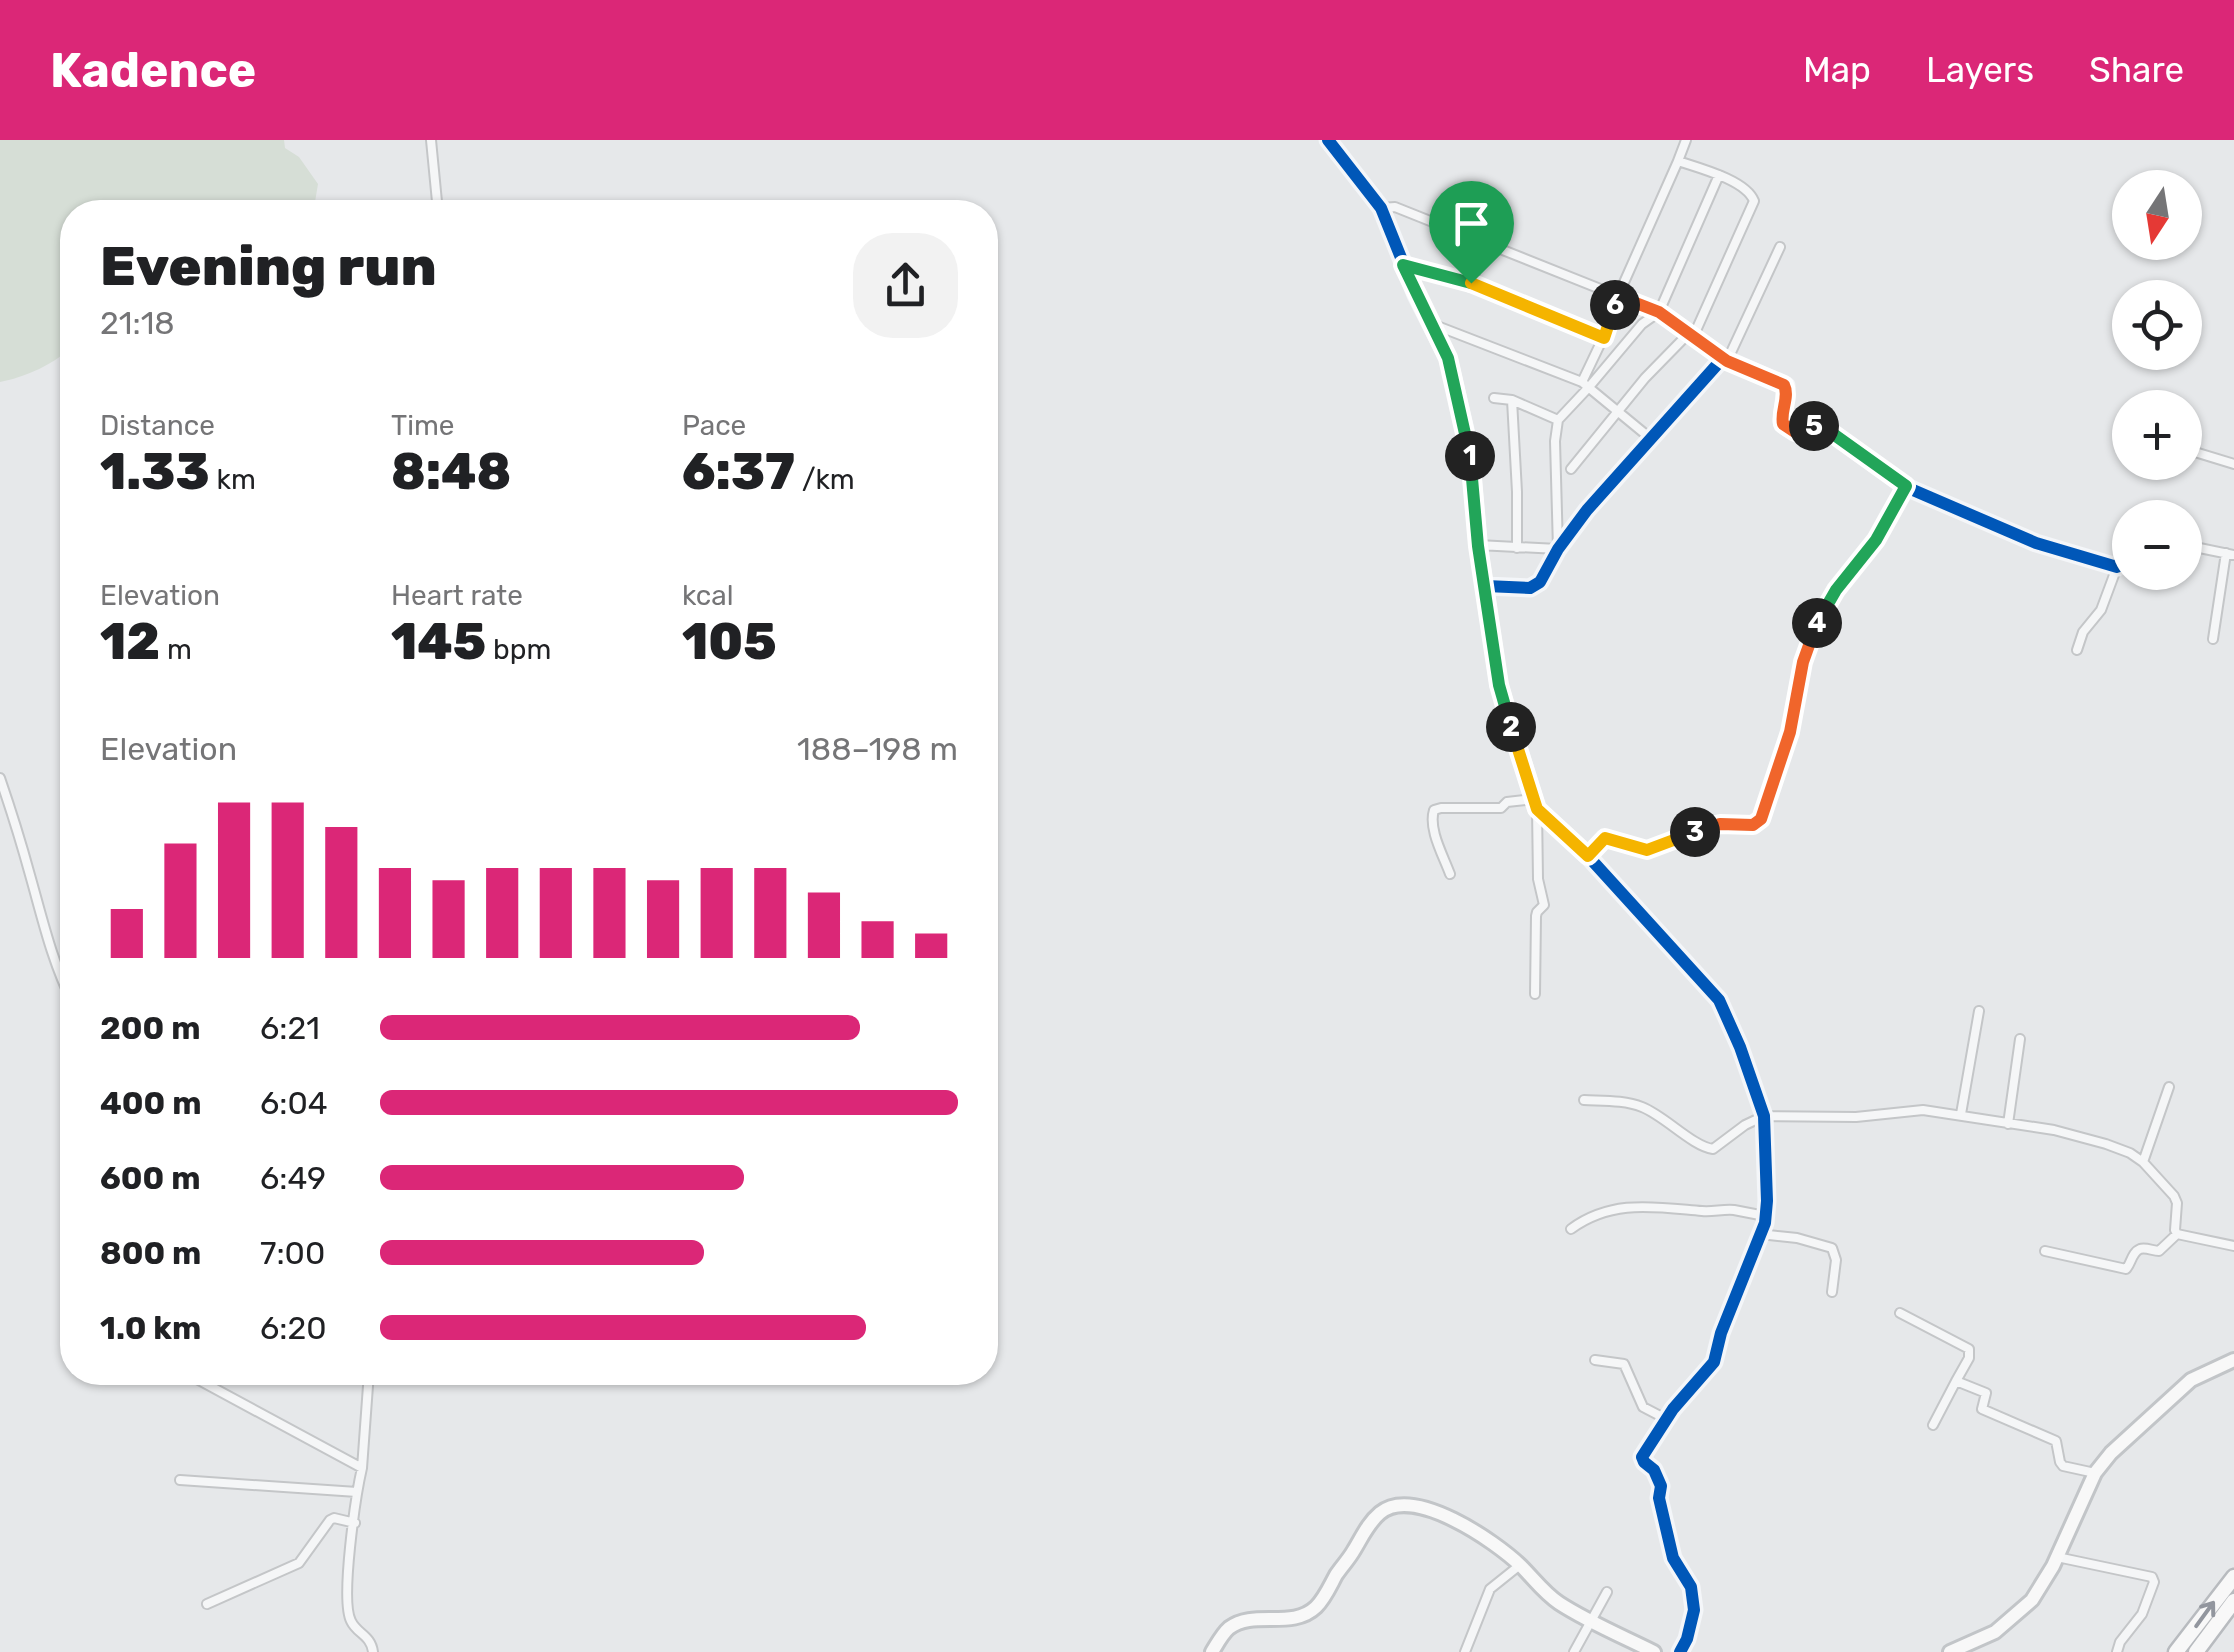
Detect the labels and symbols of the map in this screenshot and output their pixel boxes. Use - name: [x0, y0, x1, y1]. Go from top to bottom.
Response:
- north arrow: [2112, 170, 2202, 260]
- pin: [1429, 181, 1514, 284]
- pin: 6: [1590, 280, 1640, 330]
- pin: 5: [1789, 401, 1839, 451]
- pin: 1: [1445, 431, 1495, 481]
- pin: 4: [1792, 598, 1842, 648]
- pin: 2: [1486, 702, 1536, 752]
- pin: 3: [1670, 807, 1720, 857]
- one-way arrow: [2194, 1601, 2215, 1628]

